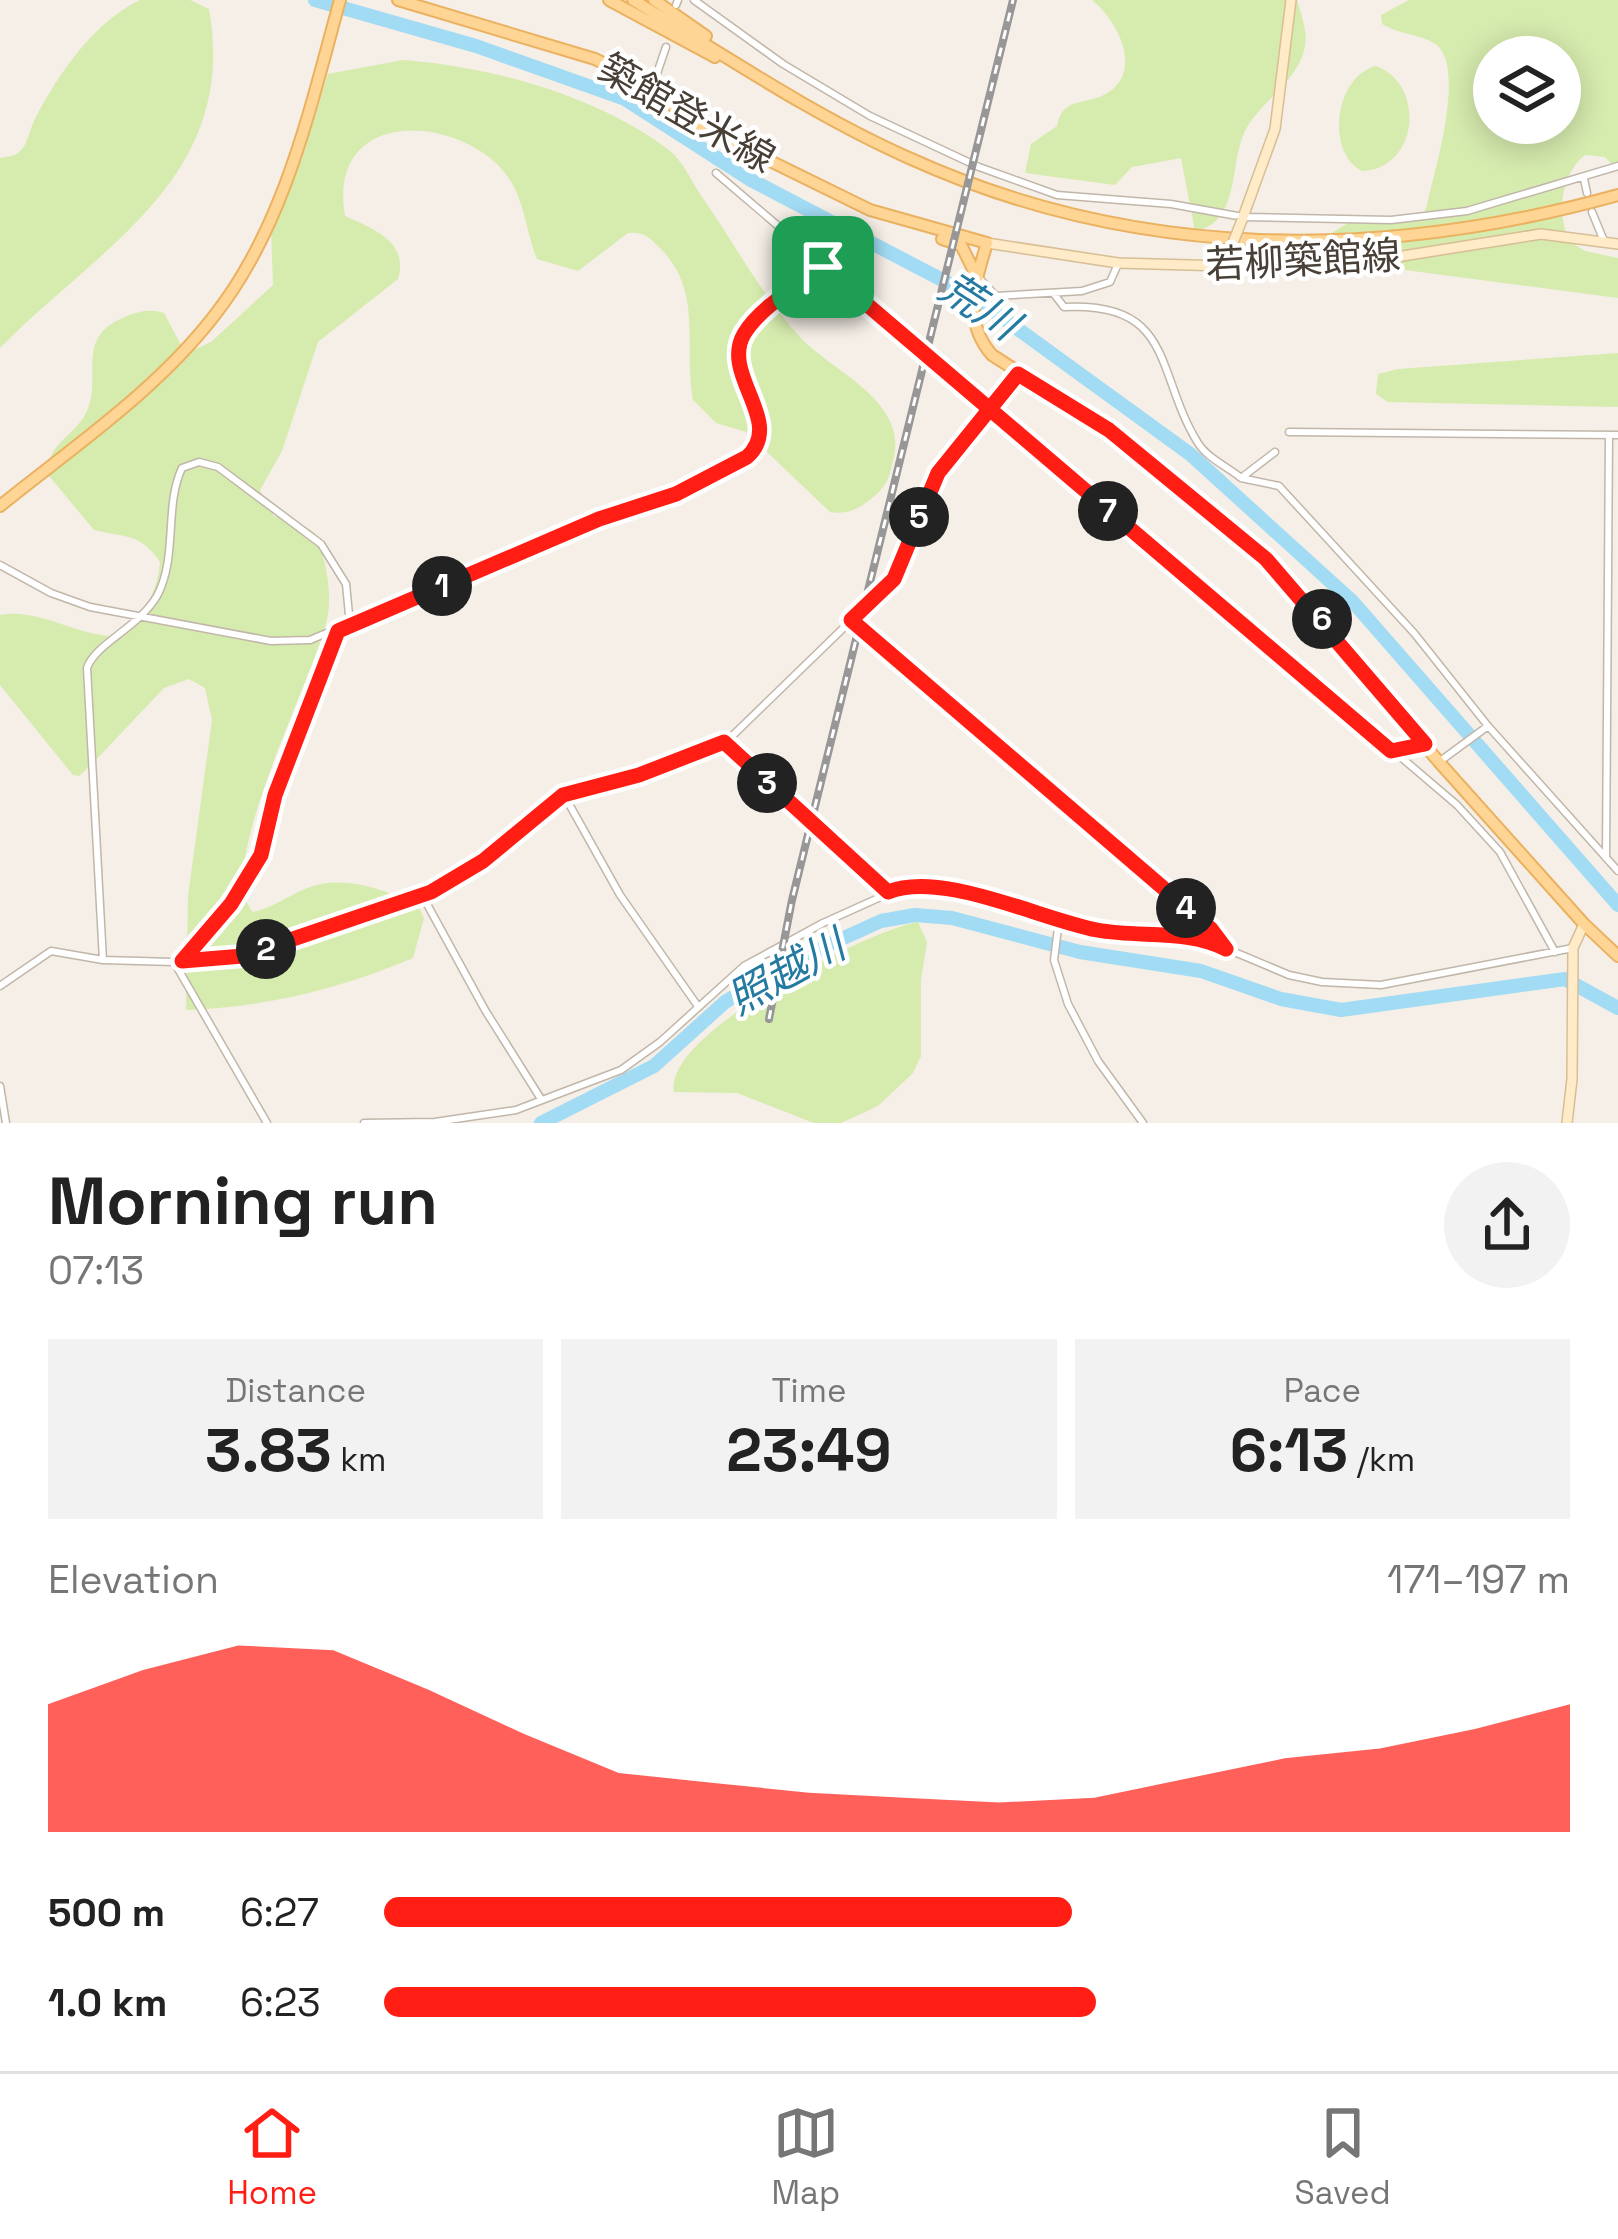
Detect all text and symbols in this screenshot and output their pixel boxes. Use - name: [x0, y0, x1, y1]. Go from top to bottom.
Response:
- map controls: [1473, 36, 1581, 144]
- button: layers: [1473, 36, 1581, 144]
- street label: 築館登米線: [590, 43, 784, 183]
- pin: [772, 216, 874, 318]
- street label: 若柳築館線: [1204, 230, 1402, 290]
- icon: arrive: [790, 234, 856, 300]
- water label: 荒川: [929, 261, 1032, 353]
- pin: 7: [1078, 481, 1138, 541]
- pin: 5: [889, 487, 949, 547]
- text: 7: [1099, 490, 1117, 532]
- text: 5: [909, 496, 929, 538]
- pin: 1: [412, 556, 472, 616]
- text: 1: [435, 565, 449, 607]
- pin: 6: [1292, 589, 1352, 649]
- text: 6: [1312, 598, 1332, 640]
- pin: 3: [737, 753, 797, 813]
- text: 3: [757, 762, 777, 804]
- pin: 4: [1156, 878, 1216, 938]
- text: 4: [1176, 887, 1197, 929]
- water label: 照越川: [718, 916, 857, 1026]
- pin: 2: [236, 919, 296, 979]
- text: 2: [256, 928, 276, 970]
- text: Morning run: [48, 1159, 438, 1243]
- button: share: [1444, 1162, 1570, 1288]
- text: 07:13: [48, 1246, 144, 1295]
- text: Distance: [225, 1370, 366, 1412]
- text: Time: [771, 1370, 847, 1412]
- text: Pace: [1284, 1370, 1361, 1412]
- text: 3.83: [205, 1412, 332, 1489]
- text: 23:49: [726, 1412, 892, 1489]
- text: 6:13: [1230, 1412, 1348, 1489]
- text: km: [332, 1439, 386, 1481]
- text: /km: [1348, 1439, 1415, 1481]
- text: Elevation: [48, 1555, 219, 1604]
- text: 171–197 m: [1387, 1555, 1570, 1604]
- text: 500 m: [48, 1888, 165, 1937]
- text: 6:27: [240, 1888, 319, 1937]
- text: 1.0 km: [48, 1978, 167, 2027]
- text: 6:23: [240, 1978, 321, 2027]
- tab: Home: [227, 2100, 317, 2214]
- tab: Map: [771, 2100, 840, 2214]
- tab: Saved: [1295, 2100, 1391, 2214]

